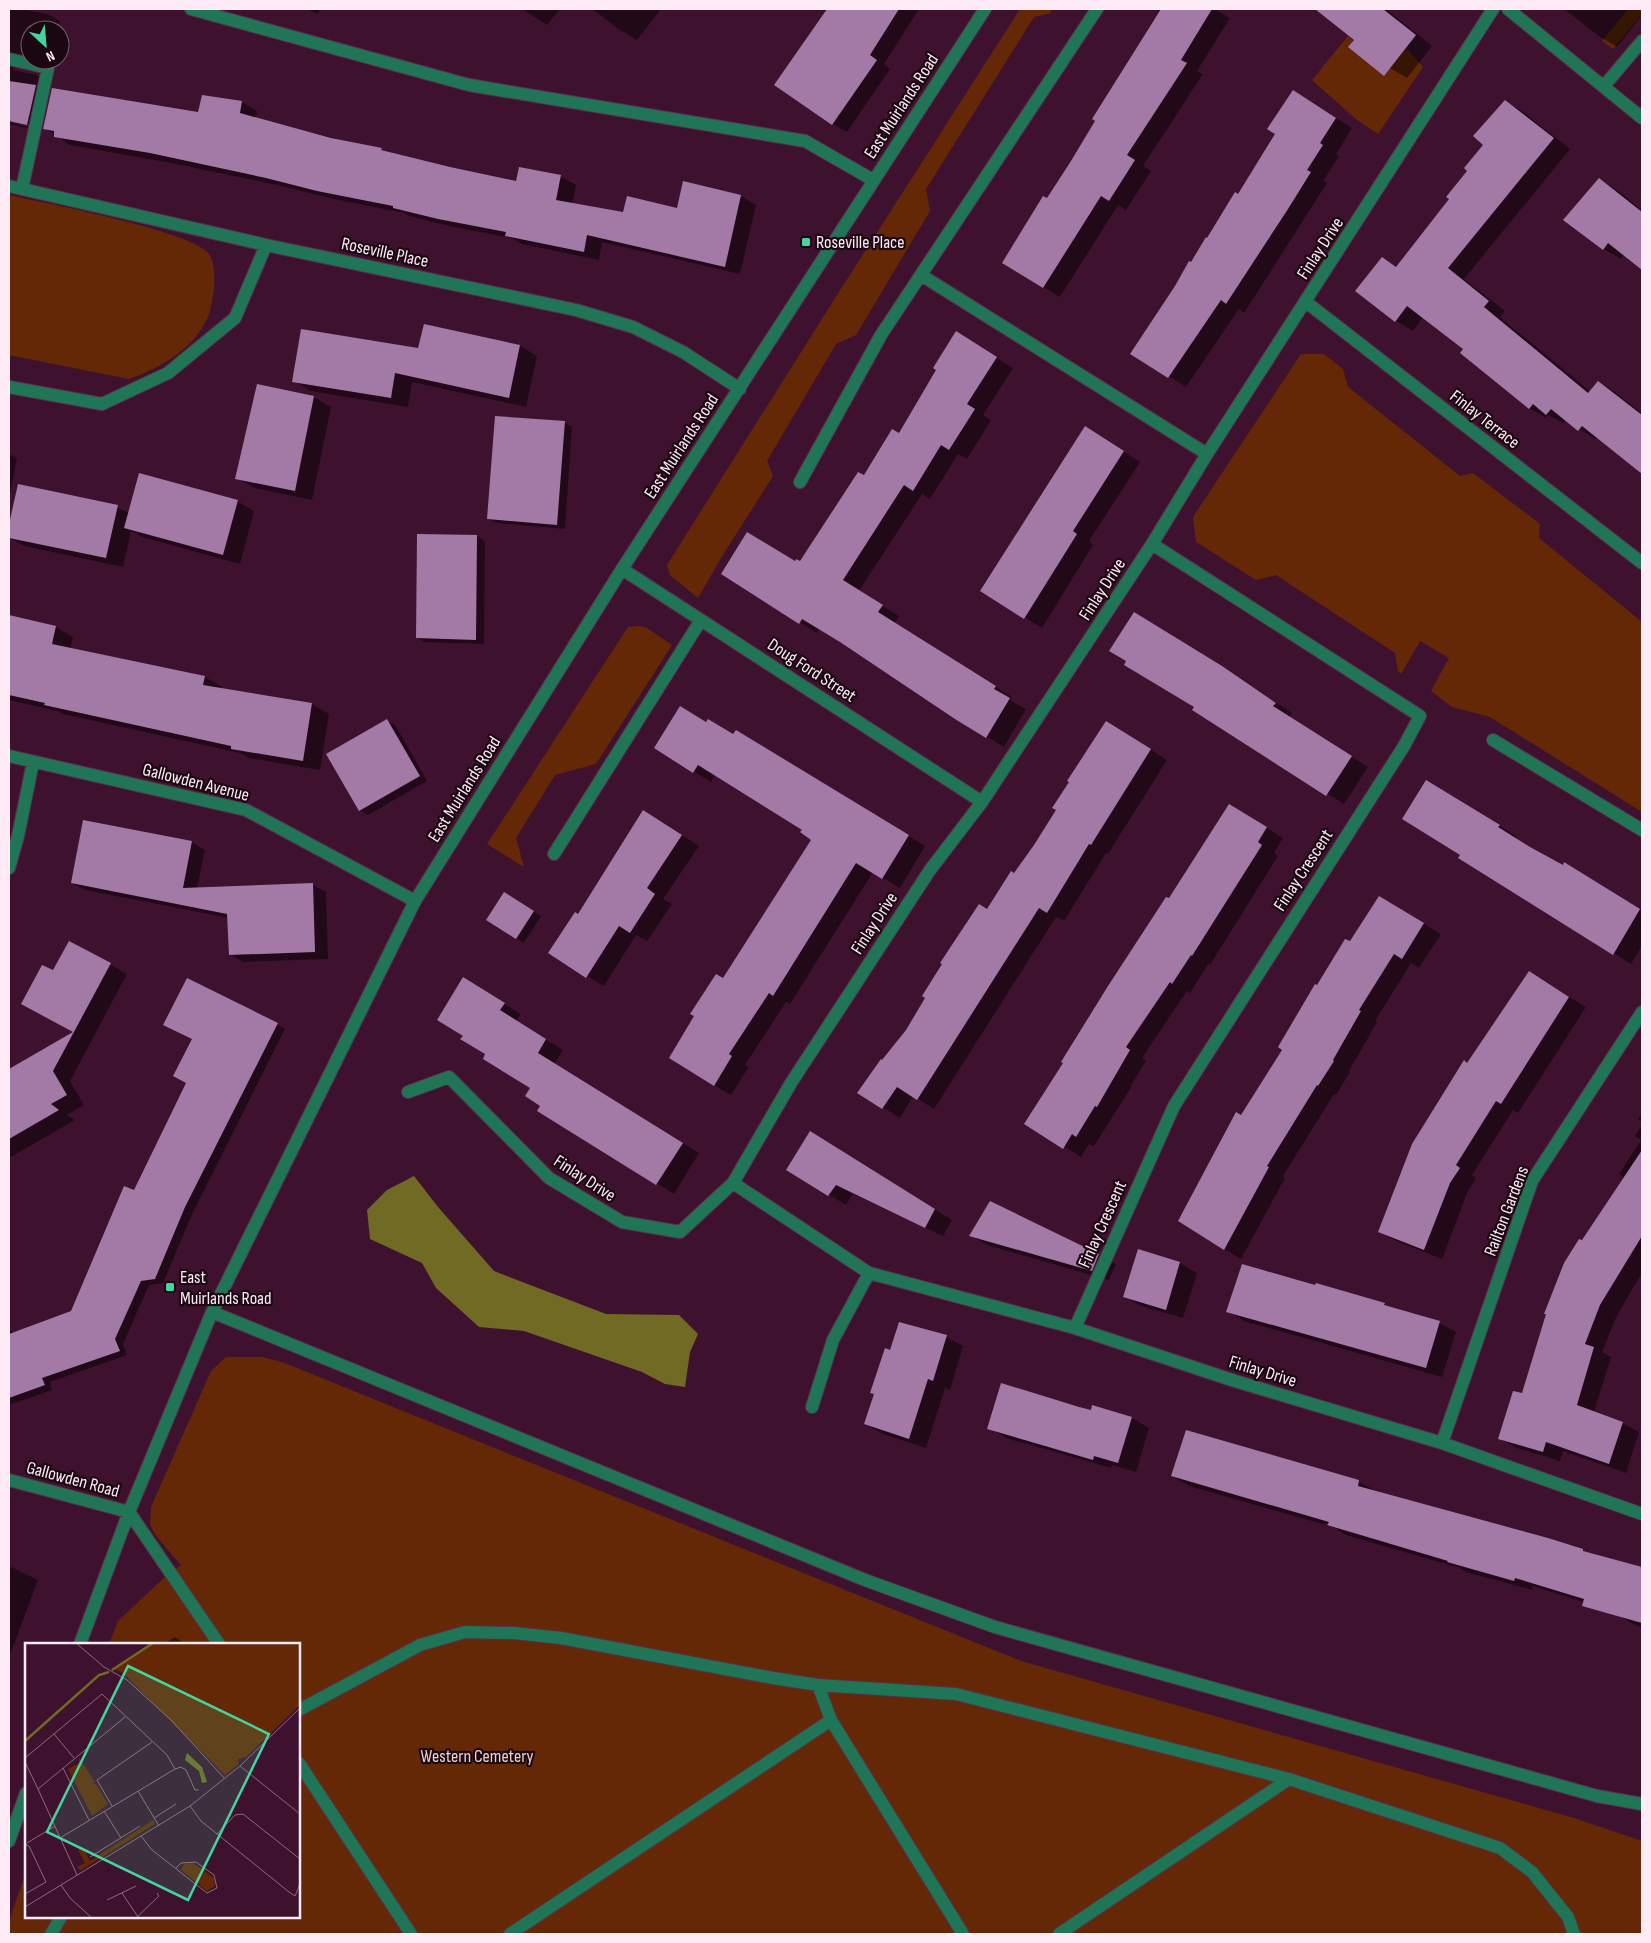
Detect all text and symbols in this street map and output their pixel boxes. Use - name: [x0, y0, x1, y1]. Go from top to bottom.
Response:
- north arrow: [20, 20, 70, 70]
- text: N: [43, 47, 58, 66]
- street label: East Muirlands Road: [860, 50, 943, 162]
- street label: Finlay Drive: [1293, 213, 1348, 283]
- place label: Roseville Place: [816, 232, 905, 253]
- street label: Roseville Place: [339, 233, 430, 272]
- marker: Roseville Place: [800, 236, 812, 248]
- street label: Finlay Terrace: [1446, 386, 1524, 453]
- street label: East Muirlands Road: [640, 390, 723, 502]
- street label: Finlay Drive: [1075, 554, 1130, 624]
- street label: Doug Ford Street: [764, 634, 860, 707]
- street label: East Muirlands Road: [424, 733, 505, 846]
- street label: Gallowden Avenue: [140, 759, 251, 806]
- street label: Finlay Crescent: [1269, 825, 1338, 915]
- street label: Finlay Drive: [847, 888, 902, 958]
- street label: Finlay Drive: [550, 1151, 620, 1206]
- street label: Railton Gardens: [1480, 1163, 1533, 1259]
- street label: Finlay Crescent: [1074, 1177, 1131, 1271]
- place label: East Muirlands Road: [180, 1267, 272, 1309]
- marker: East Muirlands Road: [164, 1281, 176, 1293]
- street label: Finlay Drive: [1227, 1351, 1299, 1392]
- street label: Gallowden Road: [24, 1457, 122, 1502]
- inset map: [25, 1643, 300, 1918]
- park label: Western Cemetery: [421, 1746, 533, 1767]

